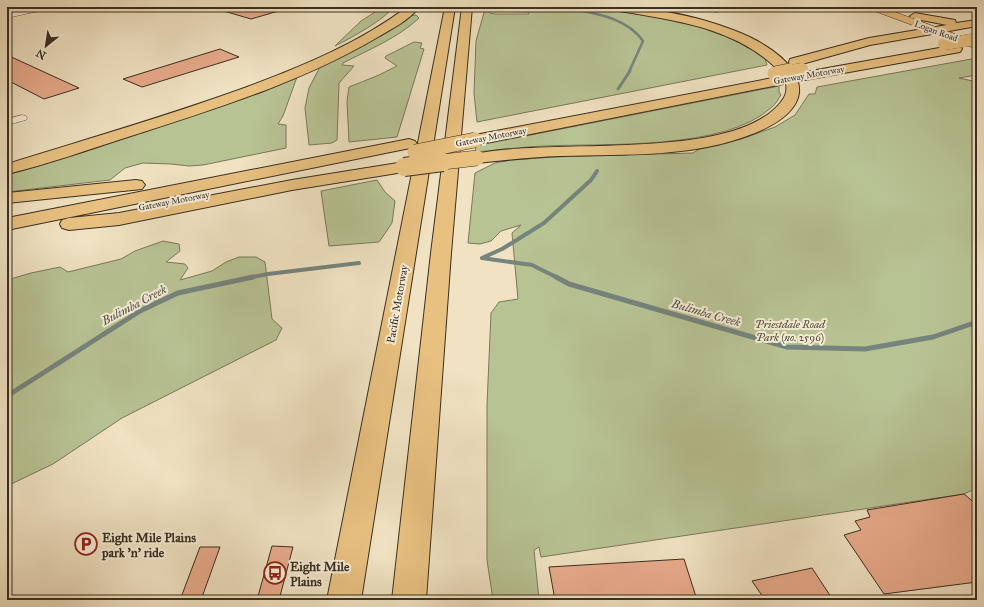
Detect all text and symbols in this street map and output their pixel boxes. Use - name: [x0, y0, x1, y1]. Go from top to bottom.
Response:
- street label: Logan Road: [913, 18, 960, 45]
- north arrow: [26, 26, 66, 66]
- text: N: [33, 46, 49, 62]
- street label: Gateway Motorway: [773, 63, 846, 86]
- street label: Gateway Motorway: [455, 124, 528, 149]
- street label: Gateway Motorway: [138, 188, 211, 213]
- street label: Pacific Motorway: [384, 263, 411, 344]
- water label: Bulimba Creek: [98, 282, 169, 328]
- water label: Bulimba Creek: [669, 296, 743, 330]
- park label: Priestdale Road Park (no. 2596): [755, 318, 826, 344]
- place label: Eight Mile Plains park 'n' ride: [101, 530, 196, 561]
- parking icon: Eight Mile Plains park 'n' ride: [73, 531, 99, 557]
- place label: Eight Mile Plains: [290, 559, 350, 590]
- bus stop icon: Eight Mile Plains: [262, 560, 288, 586]

